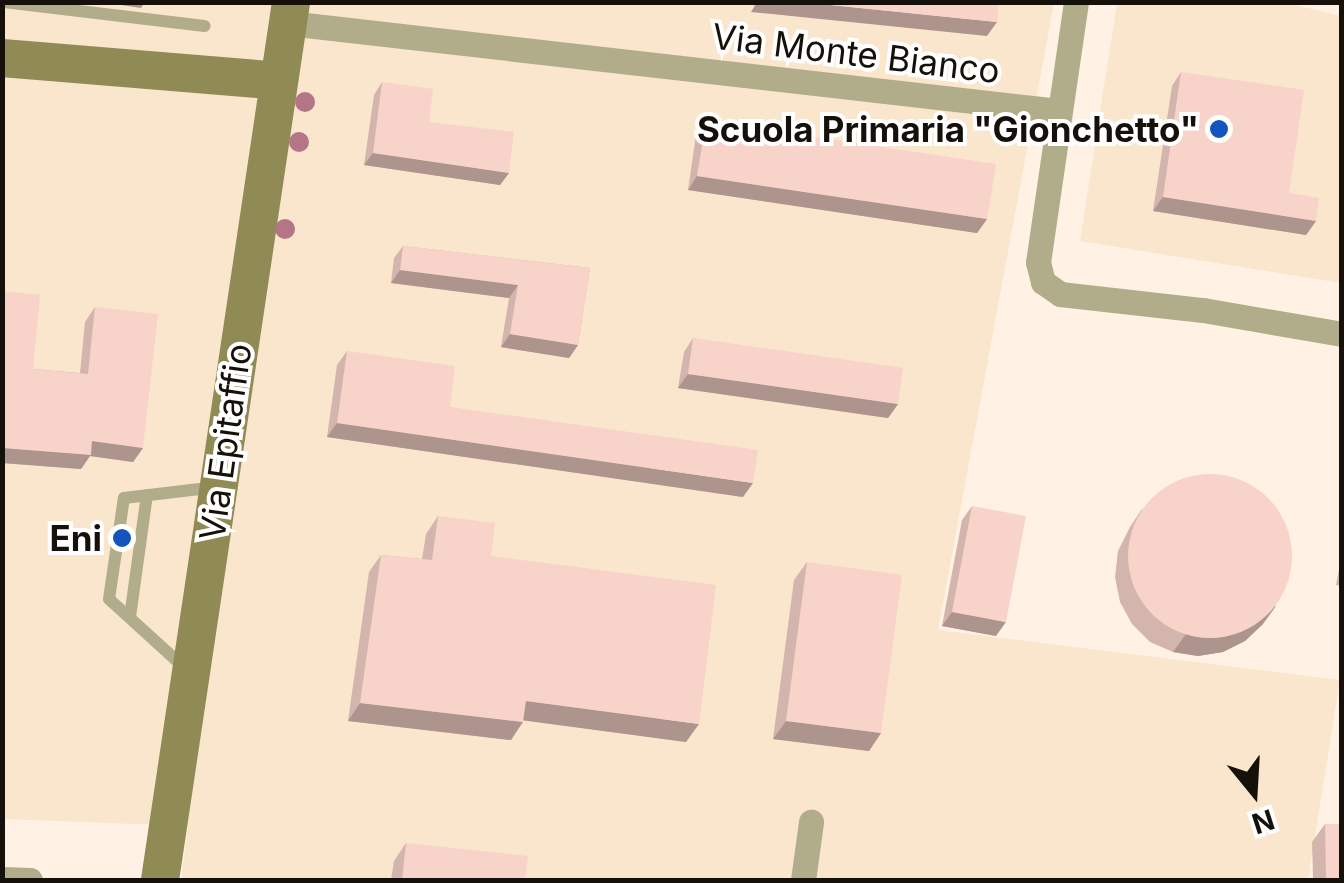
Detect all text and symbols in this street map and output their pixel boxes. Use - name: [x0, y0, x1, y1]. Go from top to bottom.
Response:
- street label: Via Monte Bianco: [710, 15, 1002, 91]
- place label: Scuola Primaria "Gionchetto": [697, 108, 1199, 150]
- marker: Scuola Primaria "Gionchetto": [1208, 118, 1230, 140]
- street label: Via Epitaffio: [190, 341, 260, 543]
- place label: Eni: [49, 517, 102, 559]
- marker: Eni: [111, 527, 133, 549]
- north arrow: [1204, 743, 1304, 843]
- text: N: [1248, 802, 1279, 841]

